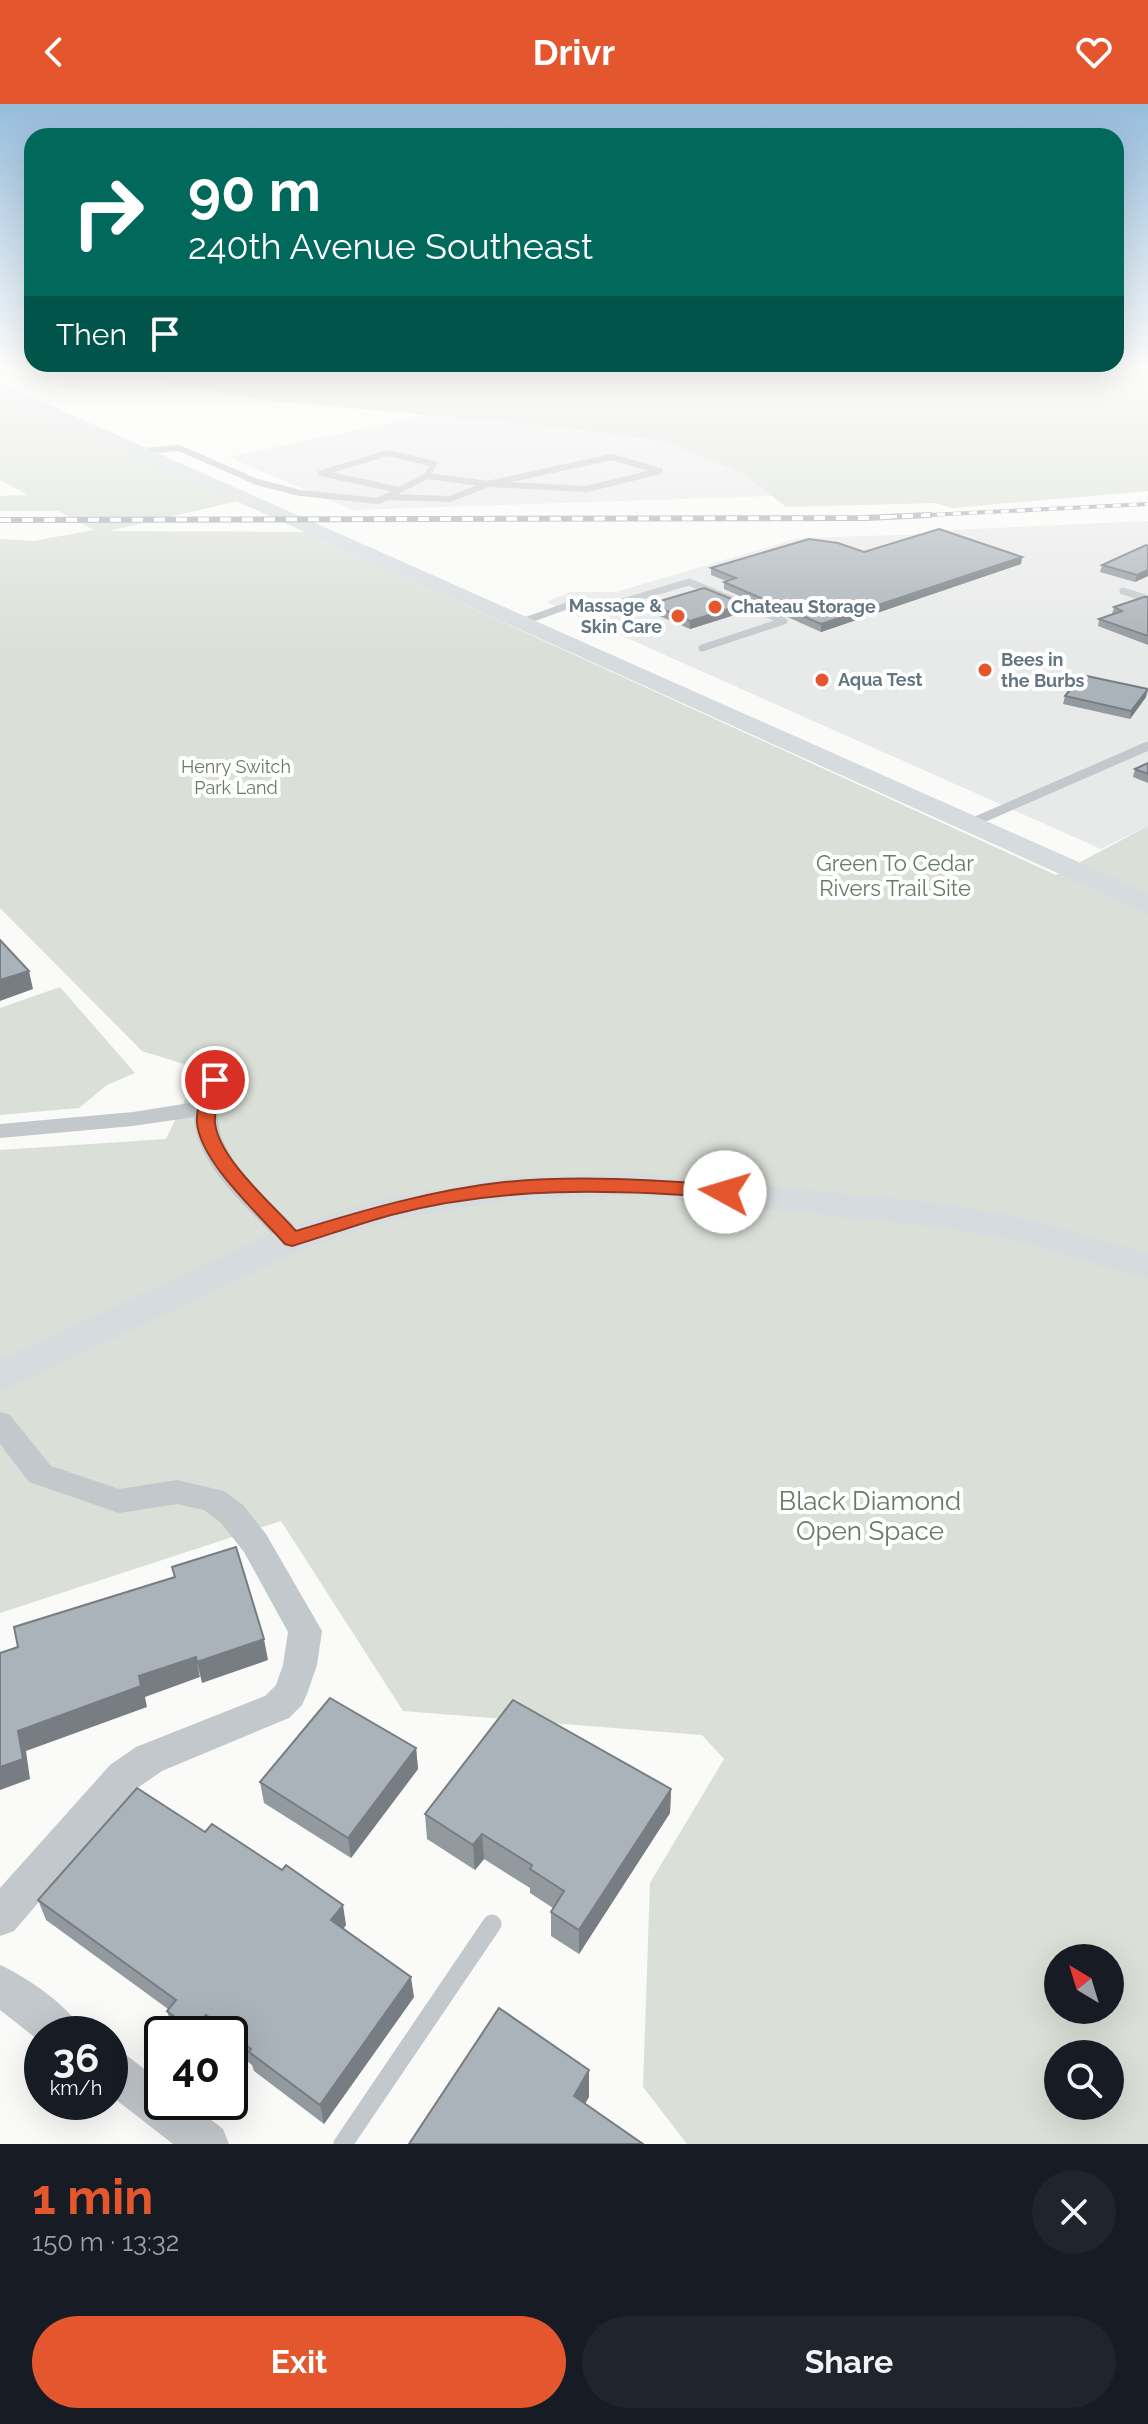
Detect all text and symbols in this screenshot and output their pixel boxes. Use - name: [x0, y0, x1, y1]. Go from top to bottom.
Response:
- icon: back: [32, 30, 76, 74]
- icon: heart: [1072, 30, 1116, 74]
- text: Drivr: [533, 31, 615, 73]
- text: 90 m: [188, 158, 321, 224]
- icon: right: [56, 160, 160, 264]
- text: 240th Avenue Southeast: [188, 225, 593, 267]
- icon: arrive: [143, 312, 187, 356]
- text: Then: [56, 317, 127, 352]
- place label: Massage & Skin Care: [569, 595, 662, 637]
- place label: Chateau Storage: [731, 596, 876, 617]
- marker: Chateau Storage: [706, 598, 724, 616]
- marker: Massage & Skin Care: [669, 607, 687, 625]
- place label: Bees in the Burbs: [1001, 649, 1085, 691]
- marker: Bees in the Burbs: [976, 661, 994, 679]
- place label: Aqua Test: [838, 669, 922, 690]
- marker: Aqua Test: [813, 671, 831, 689]
- park label: Henry Switch Park Land: [181, 756, 291, 798]
- park label: Green To Cedar Rivers Trail Site: [816, 850, 974, 901]
- pin: [181, 1046, 249, 1114]
- icon: arrive: [193, 1058, 237, 1102]
- position arrow: [683, 1150, 767, 1234]
- park label: Black Diamond Open Space: [779, 1486, 961, 1546]
- north arrow: [1044, 1944, 1124, 2024]
- map controls: [1044, 1944, 1124, 2120]
- speed limit sign: 40: [144, 2016, 248, 2120]
- text: 36: [53, 2034, 99, 2081]
- button: search: [1044, 2040, 1124, 2120]
- text: km/h: [50, 2076, 102, 2100]
- text: 1 min: [32, 2169, 153, 2225]
- button: close: [1032, 2170, 1116, 2254]
- text: 150 m · 13:32: [32, 2227, 179, 2257]
- button: Exit: [32, 2316, 566, 2408]
- button: Share: [582, 2316, 1116, 2408]

